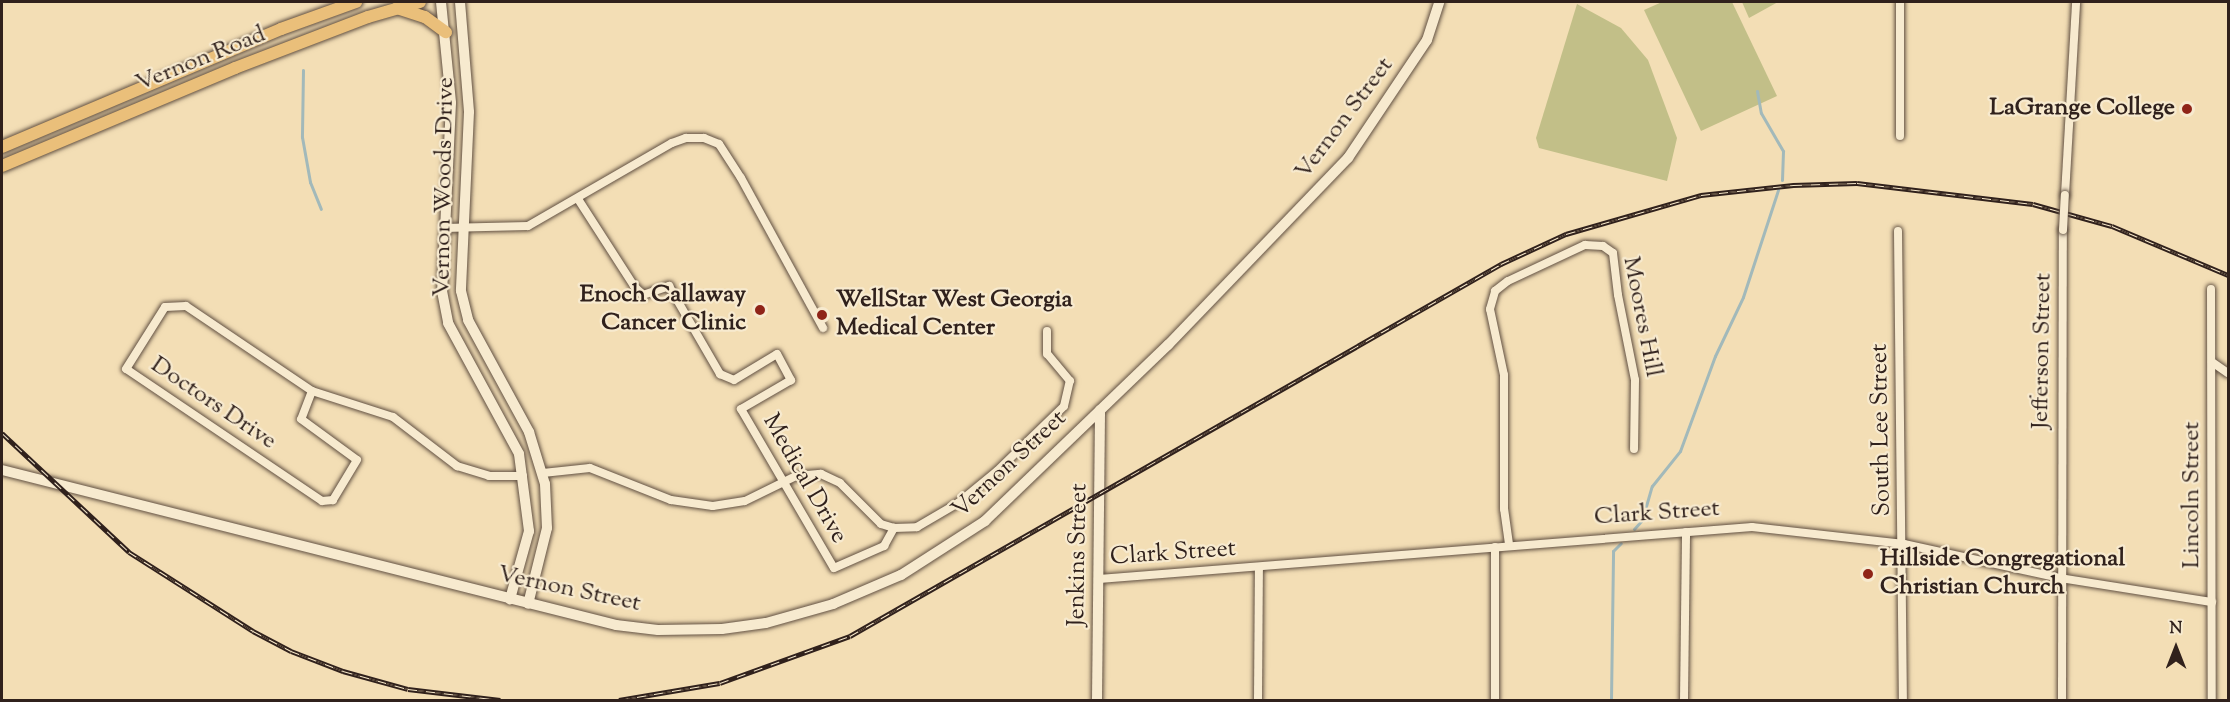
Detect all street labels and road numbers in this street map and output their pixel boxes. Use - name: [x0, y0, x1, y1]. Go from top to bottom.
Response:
- street label: Vernon Road: [132, 21, 270, 99]
- street label: Vernon Street: [1290, 52, 1400, 186]
- street label: Vernon Woods Drive: [429, 77, 461, 297]
- street label: Moores Hill: [1615, 254, 1667, 380]
- street label: Jefferson Street: [2027, 273, 2059, 429]
- street label: South Lee Street: [1866, 343, 1898, 517]
- street label: Doctors Drive: [145, 351, 281, 457]
- street label: Vernon Street: [947, 405, 1073, 525]
- street label: Medical Drive: [755, 409, 853, 549]
- street label: Lincoln Street: [2179, 421, 2207, 569]
- street label: Jenkins Street: [1063, 483, 1095, 627]
- street label: Clark Street: [1593, 495, 1721, 533]
- street label: Clark Street: [1109, 535, 1237, 573]
- street label: Vernon Street: [495, 561, 643, 619]

